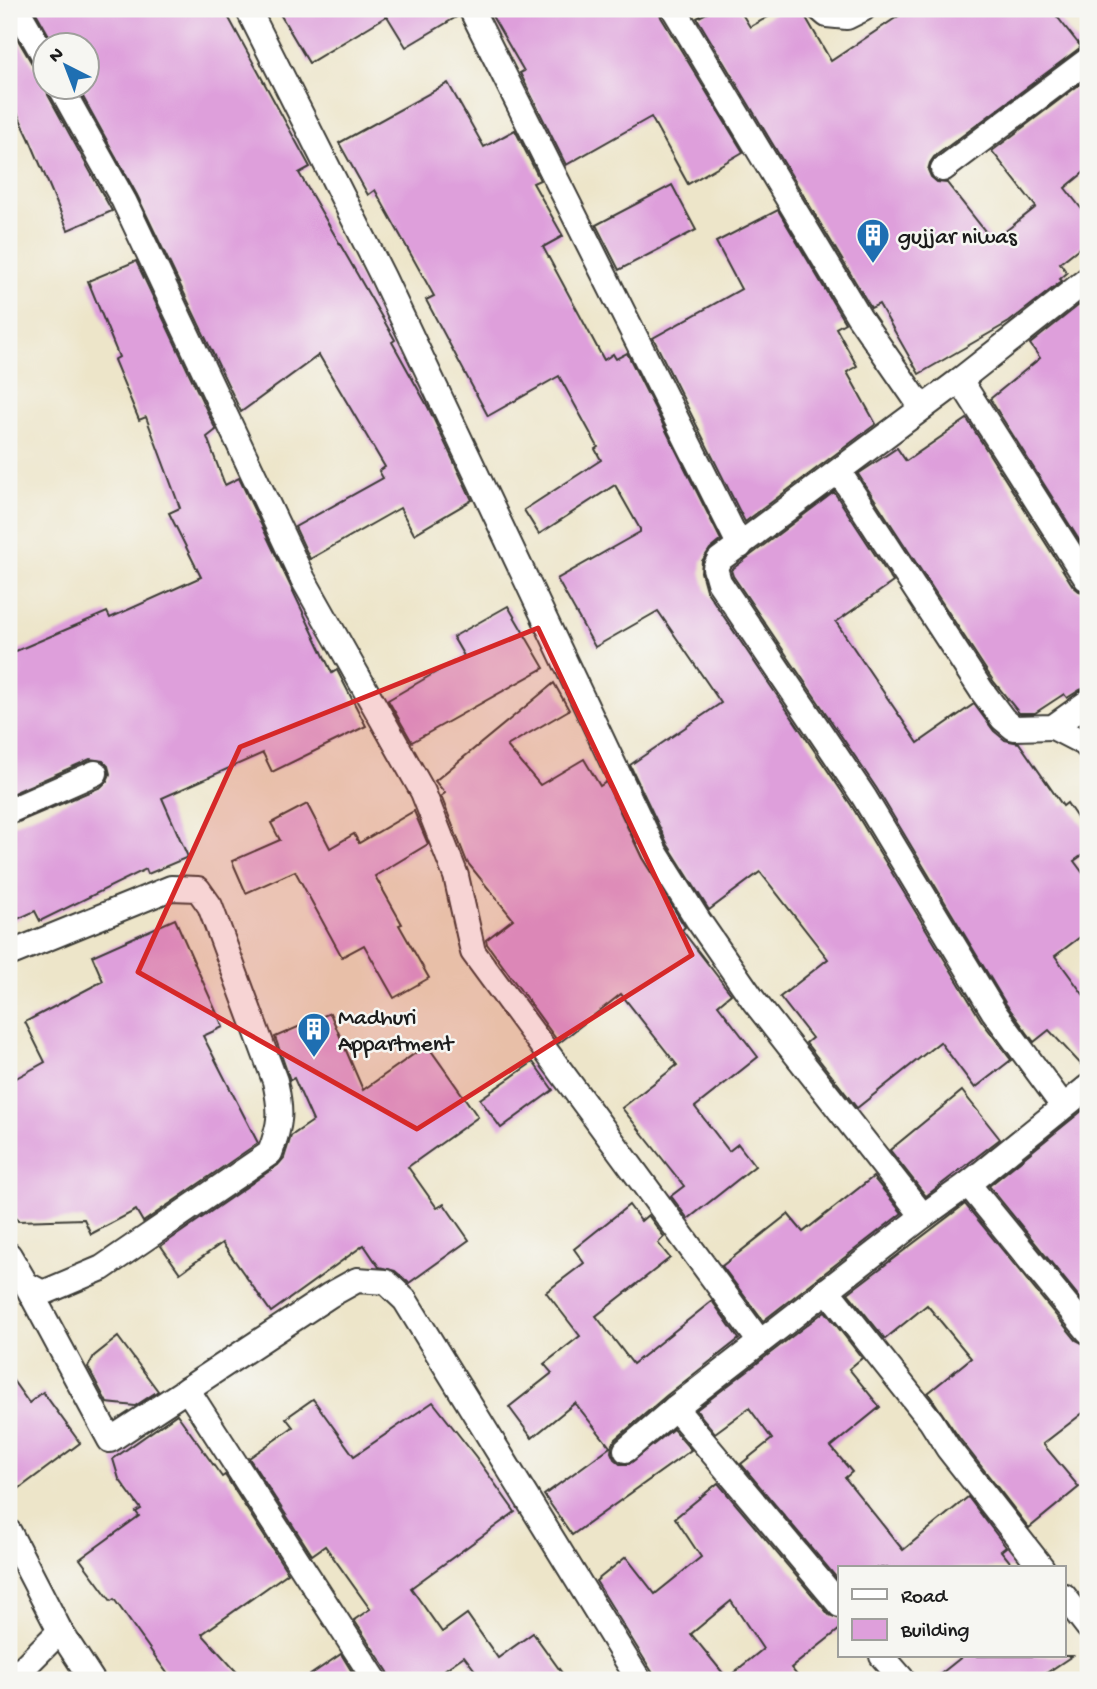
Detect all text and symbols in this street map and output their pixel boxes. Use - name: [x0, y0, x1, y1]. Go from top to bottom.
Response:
- north arrow: [32, 32, 102, 102]
- text: N: [45, 43, 69, 69]
- building icon: gujjar niwas: [854, 216, 892, 265]
- place label: gujjar niwas: [898, 225, 1017, 252]
- place label: Madhuri Appartment: [338, 1006, 455, 1059]
- building icon: Madhuri Appartment: [295, 1010, 333, 1059]
- legend: [838, 1566, 1066, 1658]
- text: Road: [901, 1586, 949, 1611]
- text: Building: [900, 1620, 970, 1645]

